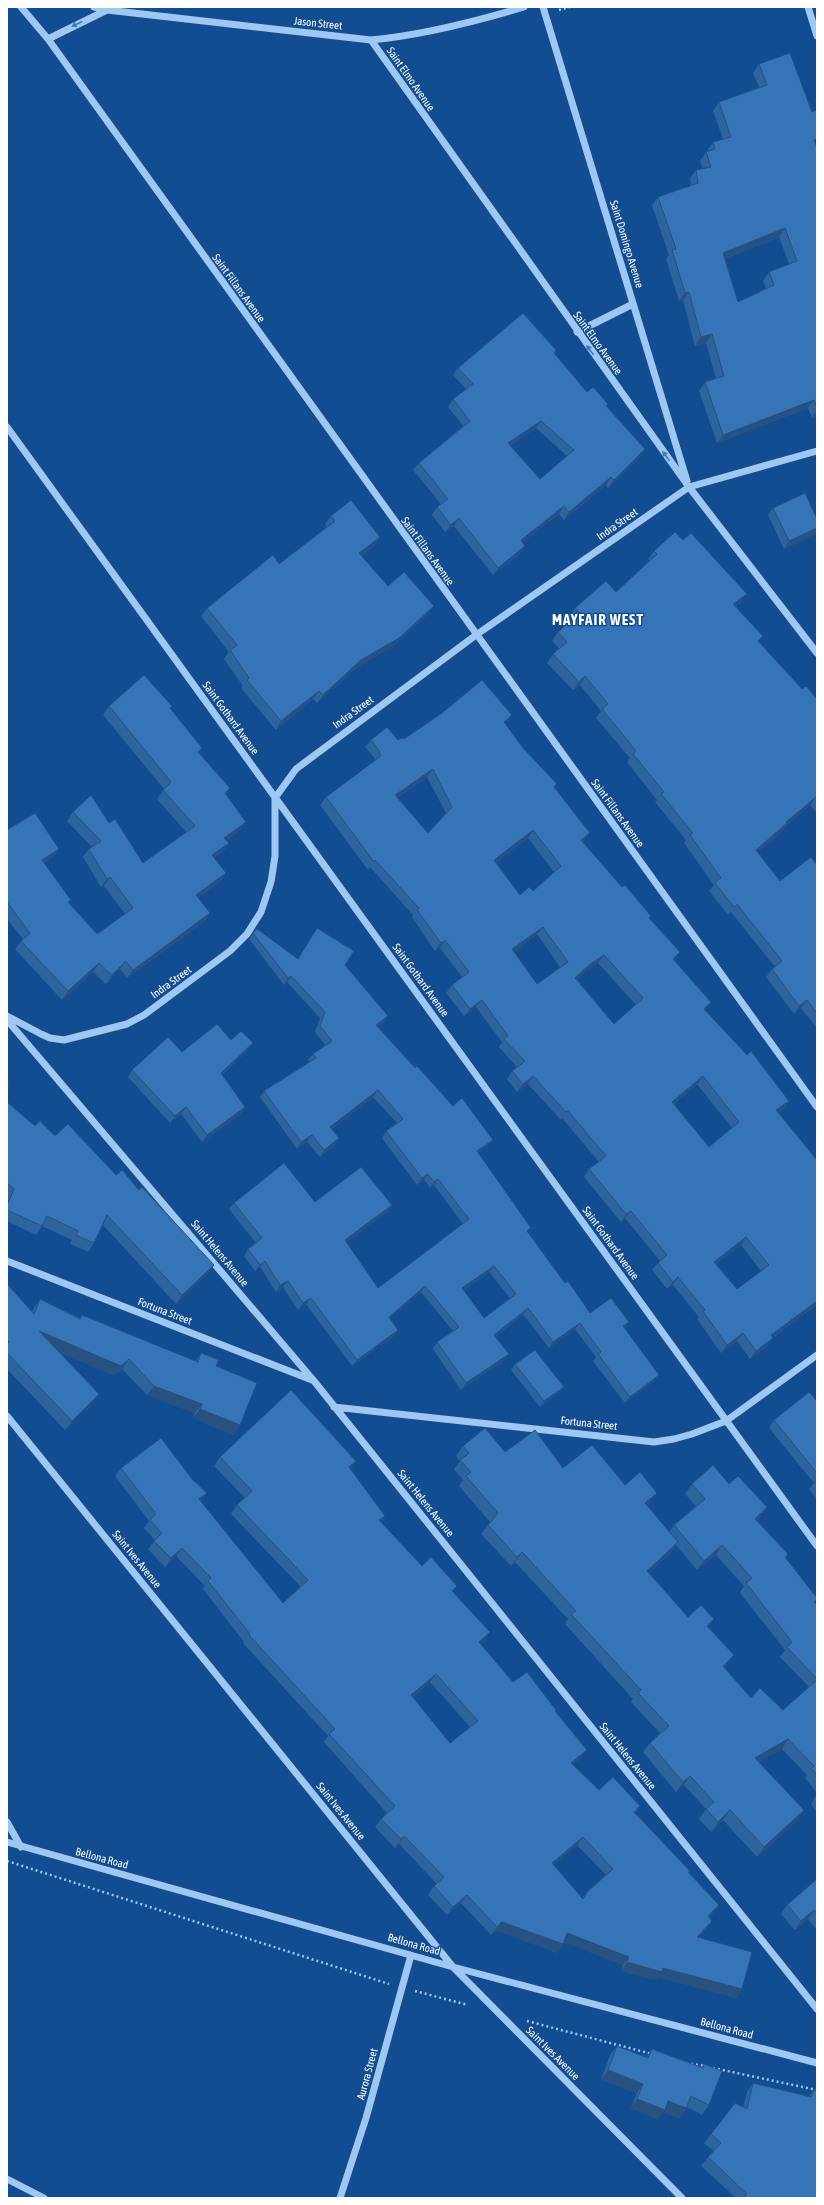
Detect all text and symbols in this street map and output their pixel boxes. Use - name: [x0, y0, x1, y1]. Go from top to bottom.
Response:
- street label: Jason Street: [293, 14, 343, 32]
- one-way arrow: [71, 21, 83, 28]
- street label: Saint Elmo Avenue: [385, 45, 437, 113]
- street label: Saint Domingo Avenue: [608, 199, 646, 289]
- street label: Saint Fillans Avenue: [210, 252, 268, 324]
- street label: Saint Elmo Avenue: [571, 309, 625, 377]
- one-way arrow: [586, 345, 594, 356]
- one-way arrow: [662, 450, 670, 461]
- street label: Indra Street: [594, 506, 640, 542]
- street label: Saint Fillans Avenue: [399, 515, 457, 587]
- district label: MAYFAIR WEST: [552, 611, 644, 628]
- street label: Saint Gothard Avenue: [200, 679, 262, 757]
- street label: Indra Street: [330, 693, 376, 731]
- street label: Saint Fillans Avenue: [589, 777, 647, 849]
- street label: Saint Gothard Avenue: [390, 941, 452, 1019]
- street label: Indra Street: [148, 963, 194, 1001]
- street label: Saint Gothard Avenue: [580, 1204, 642, 1282]
- street label: Saint Helens Avenue: [189, 1217, 251, 1289]
- street label: Fortuna Street: [136, 1295, 194, 1327]
- street label: Fortuna Street: [560, 1414, 618, 1432]
- street label: Saint Helens Avenue: [395, 1467, 457, 1539]
- street label: Saint Ives Avenue: [110, 1528, 164, 1590]
- street label: Saint Helens Avenue: [597, 1720, 659, 1792]
- street label: Saint Ives Avenue: [314, 1780, 368, 1842]
- street label: Bellona Road: [74, 1845, 130, 1871]
- street label: Bellona Road: [386, 1931, 442, 1957]
- street label: Bellona Road: [699, 2015, 755, 2041]
- street label: Saint Ives Avenue: [524, 2024, 582, 2082]
- street label: Aurora Street: [354, 2047, 380, 2101]

